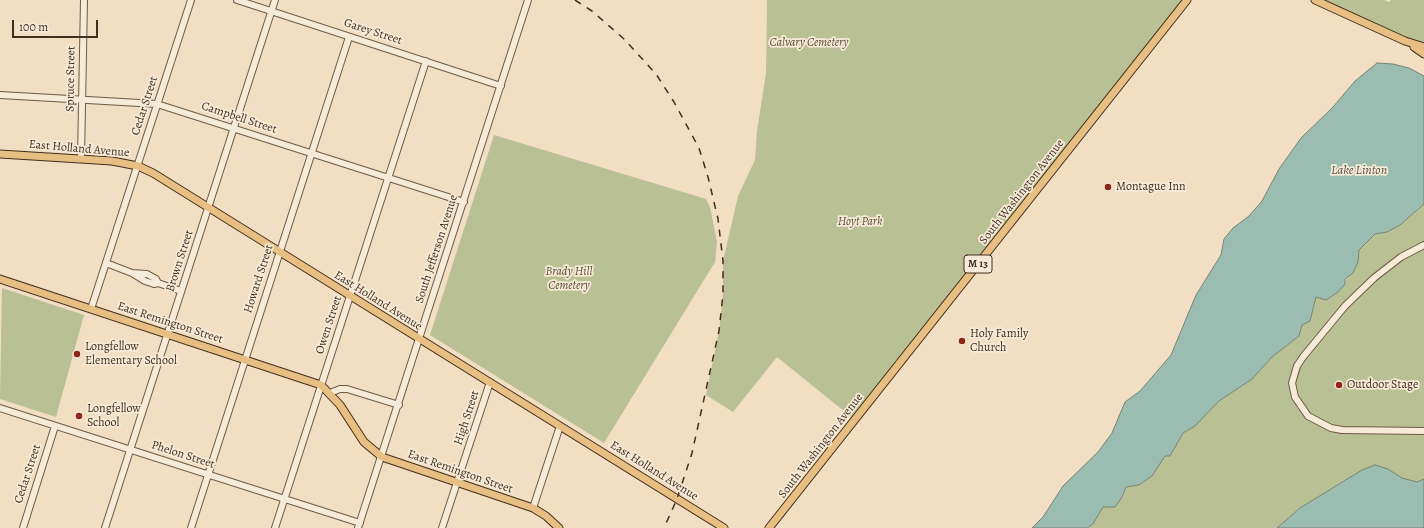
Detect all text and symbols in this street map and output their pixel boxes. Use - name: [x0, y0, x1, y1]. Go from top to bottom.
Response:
- scale bar: [14, 12, 100, 38]
- street label: Garey Street: [342, 16, 404, 48]
- text: 100 m: [19, 19, 48, 35]
- park label: Calvary Cemetery: [769, 36, 849, 50]
- street label: Spruce Street: [63, 46, 79, 112]
- street label: Cedar Street: [129, 75, 161, 137]
- street label: Campbell Street: [199, 99, 279, 137]
- street label: East Holland Avenue: [28, 137, 130, 161]
- street label: South Washington Avenue: [977, 137, 1067, 247]
- water label: Lake Linton: [1331, 163, 1387, 179]
- place label: Montague Inn: [1116, 180, 1186, 194]
- marker: Montague Inn: [1103, 182, 1113, 192]
- street label: South Jefferson Avenue: [413, 193, 461, 305]
- park label: Hoyt Park: [838, 215, 882, 229]
- street label: Brown Street: [163, 228, 197, 294]
- street label: Howard Street: [241, 243, 277, 315]
- road number: M 13: [964, 255, 992, 273]
- park label: Brady Hill Cemetery: [546, 265, 592, 293]
- street label: East Holland Avenue: [331, 268, 425, 334]
- street label: Owen Street: [313, 294, 345, 356]
- street label: East Remington Street: [115, 299, 225, 347]
- place label: Holy Family Church: [970, 327, 1028, 355]
- marker: Holy Family Church: [957, 336, 967, 346]
- place label: Longfellow Elementary School: [85, 340, 177, 368]
- marker: Longfellow Elementary School: [72, 349, 82, 359]
- place label: Outdoor Stage: [1347, 378, 1418, 392]
- marker: Outdoor Stage: [1334, 380, 1344, 390]
- street label: High Street: [451, 389, 483, 447]
- street label: South Washington Avenue: [776, 391, 866, 501]
- place label: Longfellow School: [87, 402, 141, 430]
- marker: Longfellow School: [74, 411, 84, 421]
- street label: Phelon Street: [150, 438, 216, 472]
- street label: East Holland Avenue: [607, 438, 701, 504]
- street label: Cedar Street: [12, 443, 44, 505]
- street label: East Remington Street: [406, 447, 514, 497]

